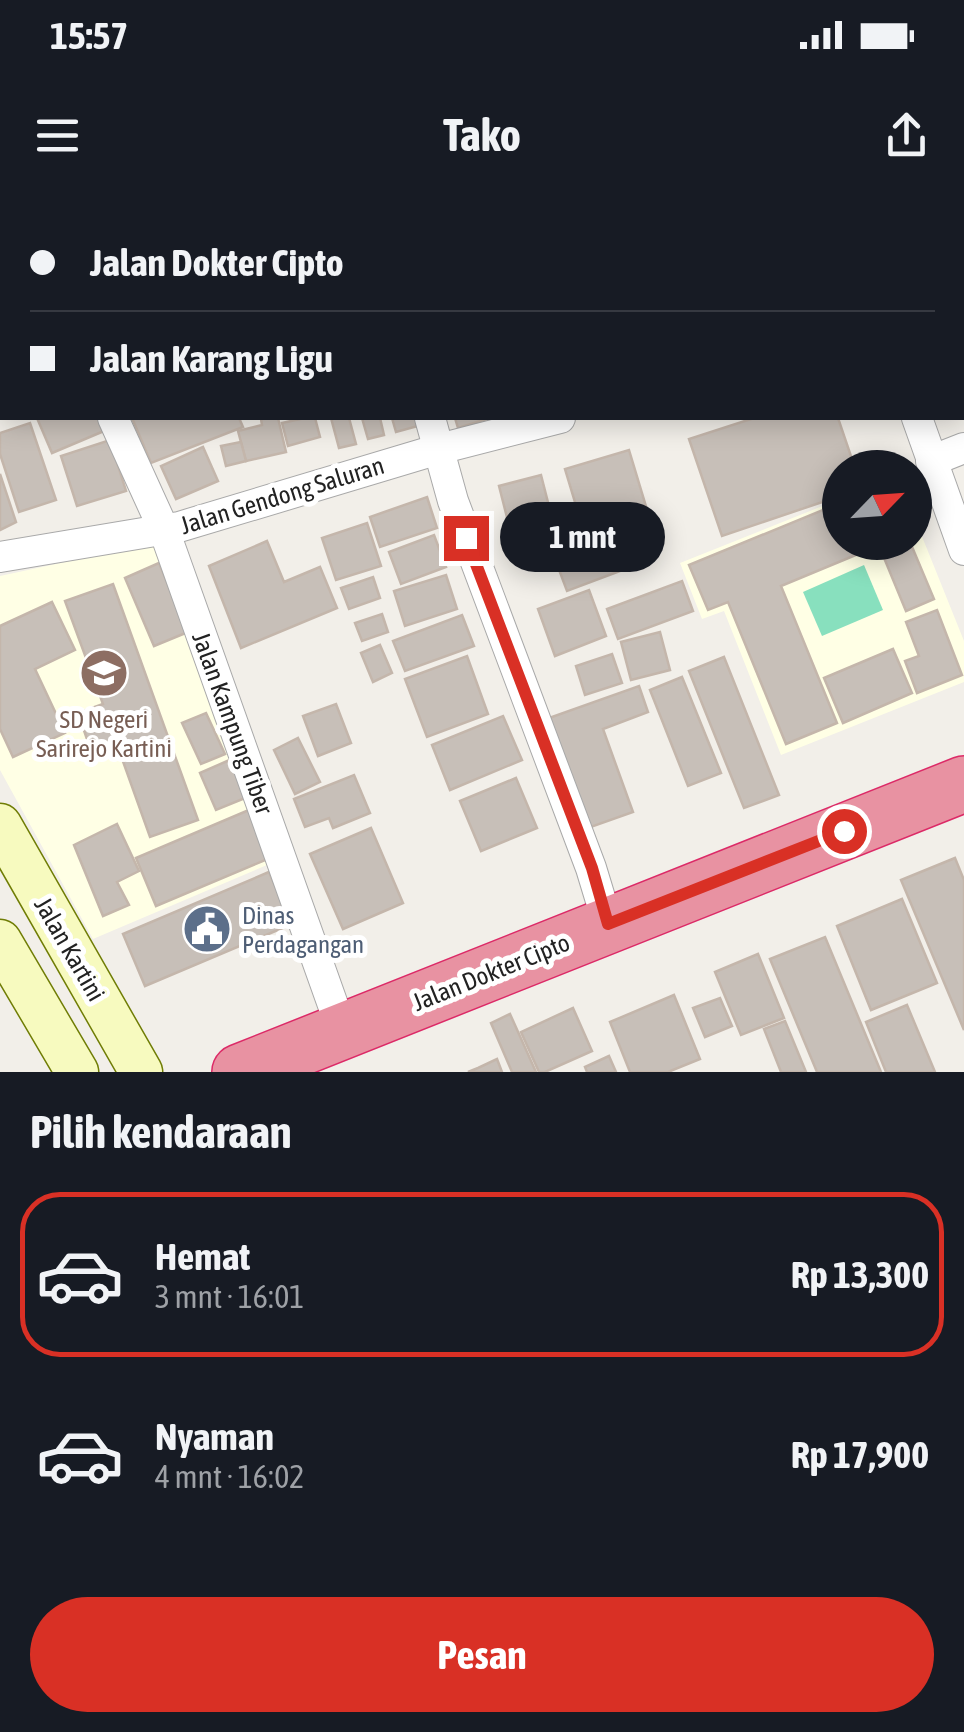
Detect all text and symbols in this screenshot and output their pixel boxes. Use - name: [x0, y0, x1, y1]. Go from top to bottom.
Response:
- text: 15:57: [50, 14, 128, 57]
- icon: menu: [30, 108, 85, 163]
- icon: share: [879, 108, 934, 163]
- text: Tako: [443, 109, 521, 161]
- text: Jalan Dokter Cipto: [90, 241, 344, 284]
- text: Jalan Karang Ligu: [90, 337, 333, 380]
- north arrow: [822, 450, 932, 560]
- map controls: [822, 450, 932, 560]
- street label: Jalan Gendong Saluran: [177, 451, 387, 539]
- callout: 1 mnt: [501, 503, 666, 573]
- route end: [444, 516, 489, 561]
- text: 1 mnt: [549, 518, 616, 555]
- street label: Jalan Kampung Tiber: [187, 628, 279, 819]
- school or university icon: SD Negeri Sarirejo Kartini: [78, 647, 130, 699]
- place label: SD Negeri Sarirejo Kartini: [36, 705, 172, 762]
- route start: [822, 809, 867, 854]
- street label: Jalan Kartini: [29, 892, 111, 1006]
- place label: Dinas Perdagangan: [242, 901, 364, 958]
- public building icon: Dinas Perdagangan: [181, 903, 233, 955]
- street label: Jalan Dokter Cipto: [408, 928, 574, 1016]
- text: Pilih kendaraan: [30, 1106, 292, 1158]
- icon: car: [35, 1230, 125, 1320]
- text: Hemat: [155, 1235, 250, 1278]
- text: Rp 13,300: [791, 1253, 929, 1296]
- text: 3 mnt · 16:01: [155, 1278, 304, 1315]
- icon: car: [35, 1410, 125, 1500]
- text: Nyaman: [155, 1415, 274, 1458]
- text: Rp 17,900: [791, 1433, 929, 1476]
- text: 4 mnt · 16:02: [155, 1458, 304, 1495]
- button: Pesan: [30, 1597, 934, 1712]

